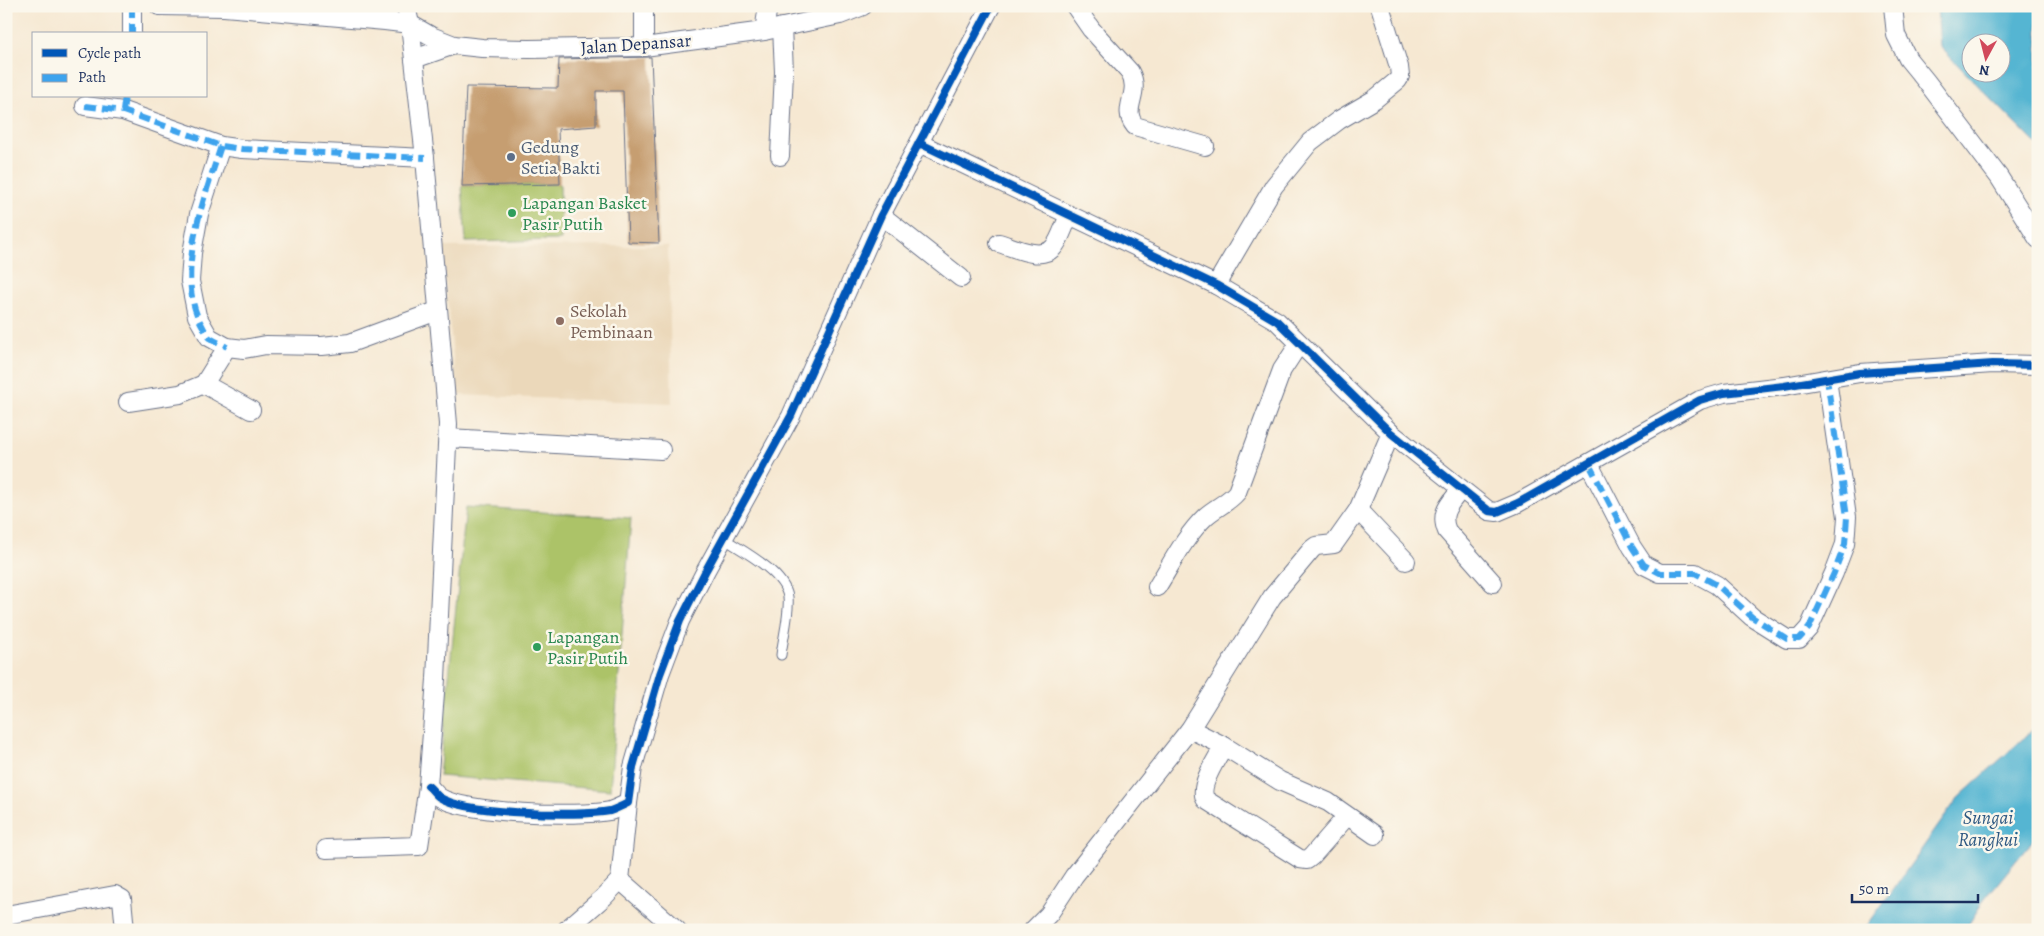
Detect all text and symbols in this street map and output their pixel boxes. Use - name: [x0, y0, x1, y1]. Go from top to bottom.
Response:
- street label: Jalan Depansar: [580, 28, 692, 60]
- legend: [32, 32, 208, 98]
- north arrow: [1962, 32, 2012, 82]
- text: Cycle path: [78, 43, 141, 63]
- text: N: [1978, 60, 1991, 80]
- text: Path: [78, 67, 106, 87]
- place label: Gedung Setia Bakti: [521, 135, 600, 180]
- marker: Gedung Setia Bakti: [505, 151, 517, 163]
- place label: Lapangan Basket Pasir Putih: [522, 191, 647, 236]
- marker: Lapangan Basket Pasir Putih: [506, 207, 518, 219]
- place label: Sekolah Pembinaan: [570, 299, 653, 344]
- marker: Sekolah Pembinaan: [554, 315, 566, 327]
- place label: Lapangan Pasir Putih: [547, 625, 628, 670]
- marker: Lapangan Pasir Putih: [531, 641, 543, 653]
- water label: Sungai Rangkui: [1958, 805, 2018, 853]
- scale bar: [1852, 871, 1978, 903]
- text: 50 m: [1859, 879, 1889, 899]

